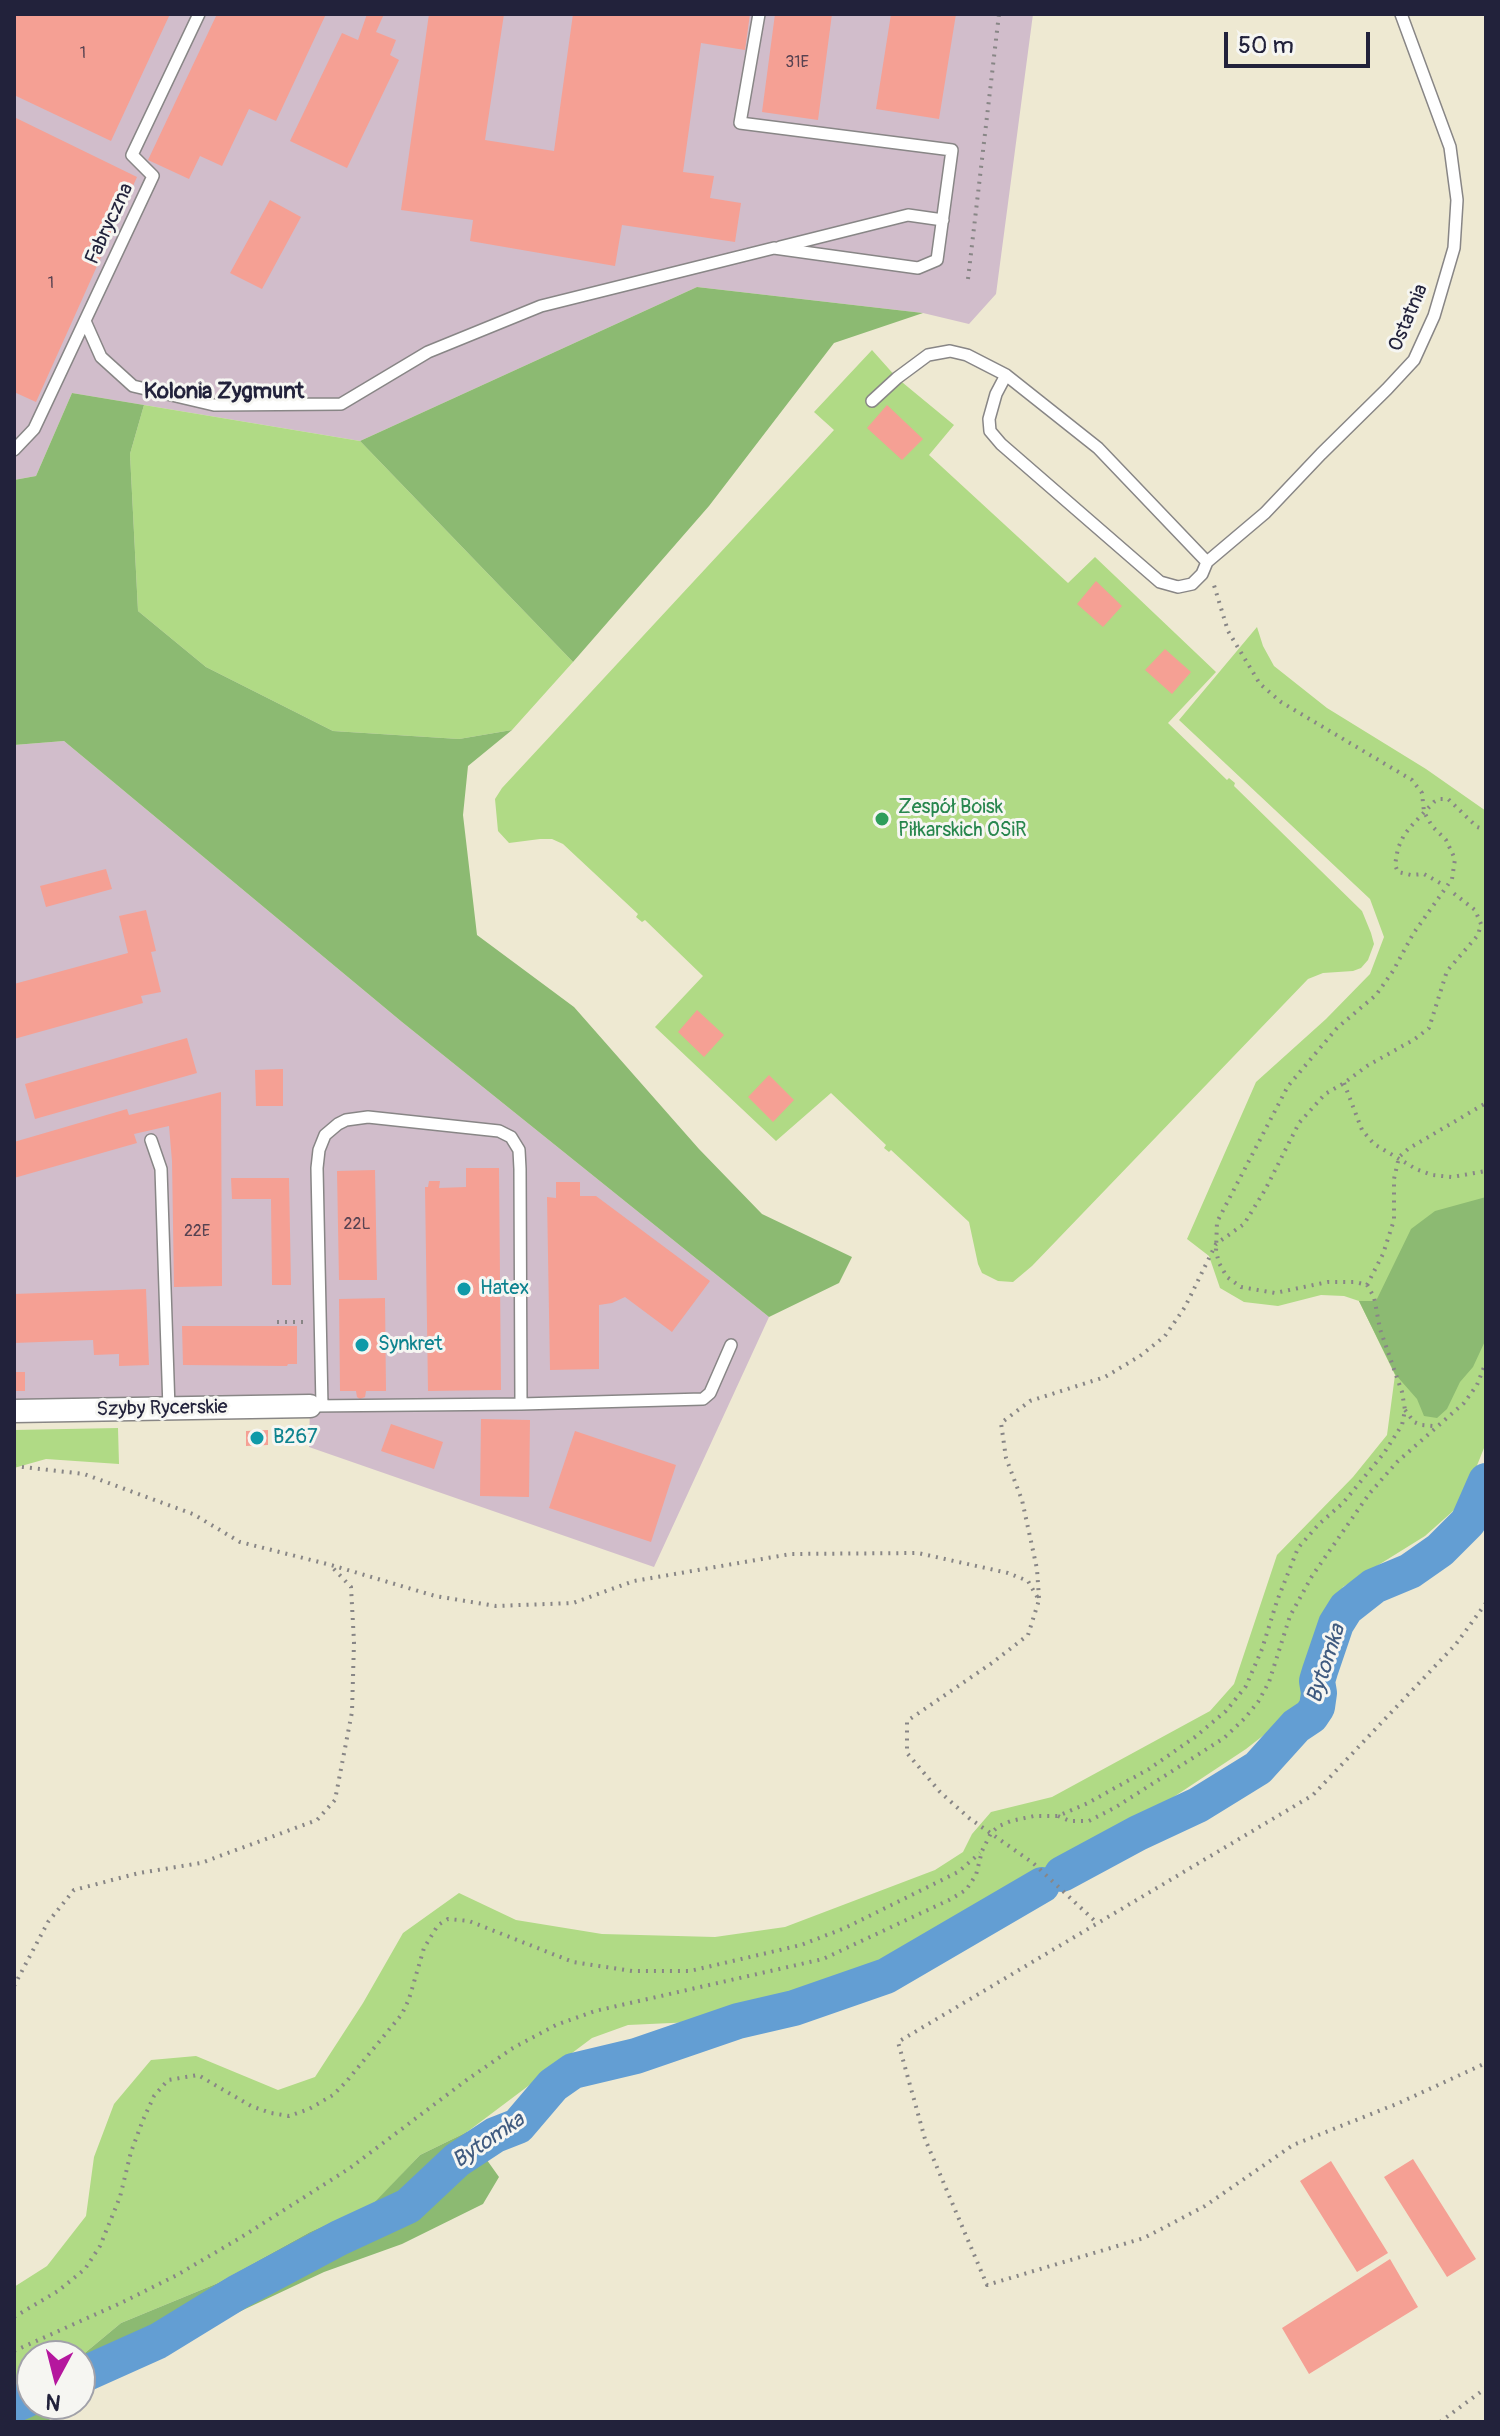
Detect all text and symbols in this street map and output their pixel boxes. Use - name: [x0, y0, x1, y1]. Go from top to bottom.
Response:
- scale bar: [1228, 16, 1374, 66]
- text: 50 m: [1238, 31, 1294, 60]
- house number: 1: [80, 44, 86, 64]
- house number: 31E: [785, 53, 809, 73]
- street label: Fabryczna: [81, 180, 139, 268]
- house number: 1: [48, 274, 54, 294]
- street label: Ostatnia: [1384, 281, 1434, 355]
- district label: Kolonia Zygmunt: [144, 379, 304, 405]
- place label: Zespół Boisk Piłkarskich OSiR: [898, 796, 1027, 843]
- marker: Zespół Boisk Piłkarskich OSiR: [873, 810, 891, 828]
- house number: 22L: [344, 1215, 370, 1235]
- house number: 22E: [184, 1222, 210, 1242]
- place label: Hatex: [480, 1277, 529, 1301]
- marker: Hatex: [455, 1280, 473, 1298]
- place label: Synkret: [378, 1333, 443, 1357]
- marker: Synkret: [353, 1336, 371, 1354]
- street label: Szyby Rycerskie: [96, 1396, 228, 1422]
- place label: B267: [273, 1426, 318, 1450]
- marker: B267: [248, 1429, 266, 1447]
- water label: Bytomka: [1302, 1621, 1352, 1707]
- water label: Bytomka: [448, 2107, 530, 2175]
- north arrow: [16, 2340, 96, 2420]
- text: N: [44, 2387, 62, 2417]

